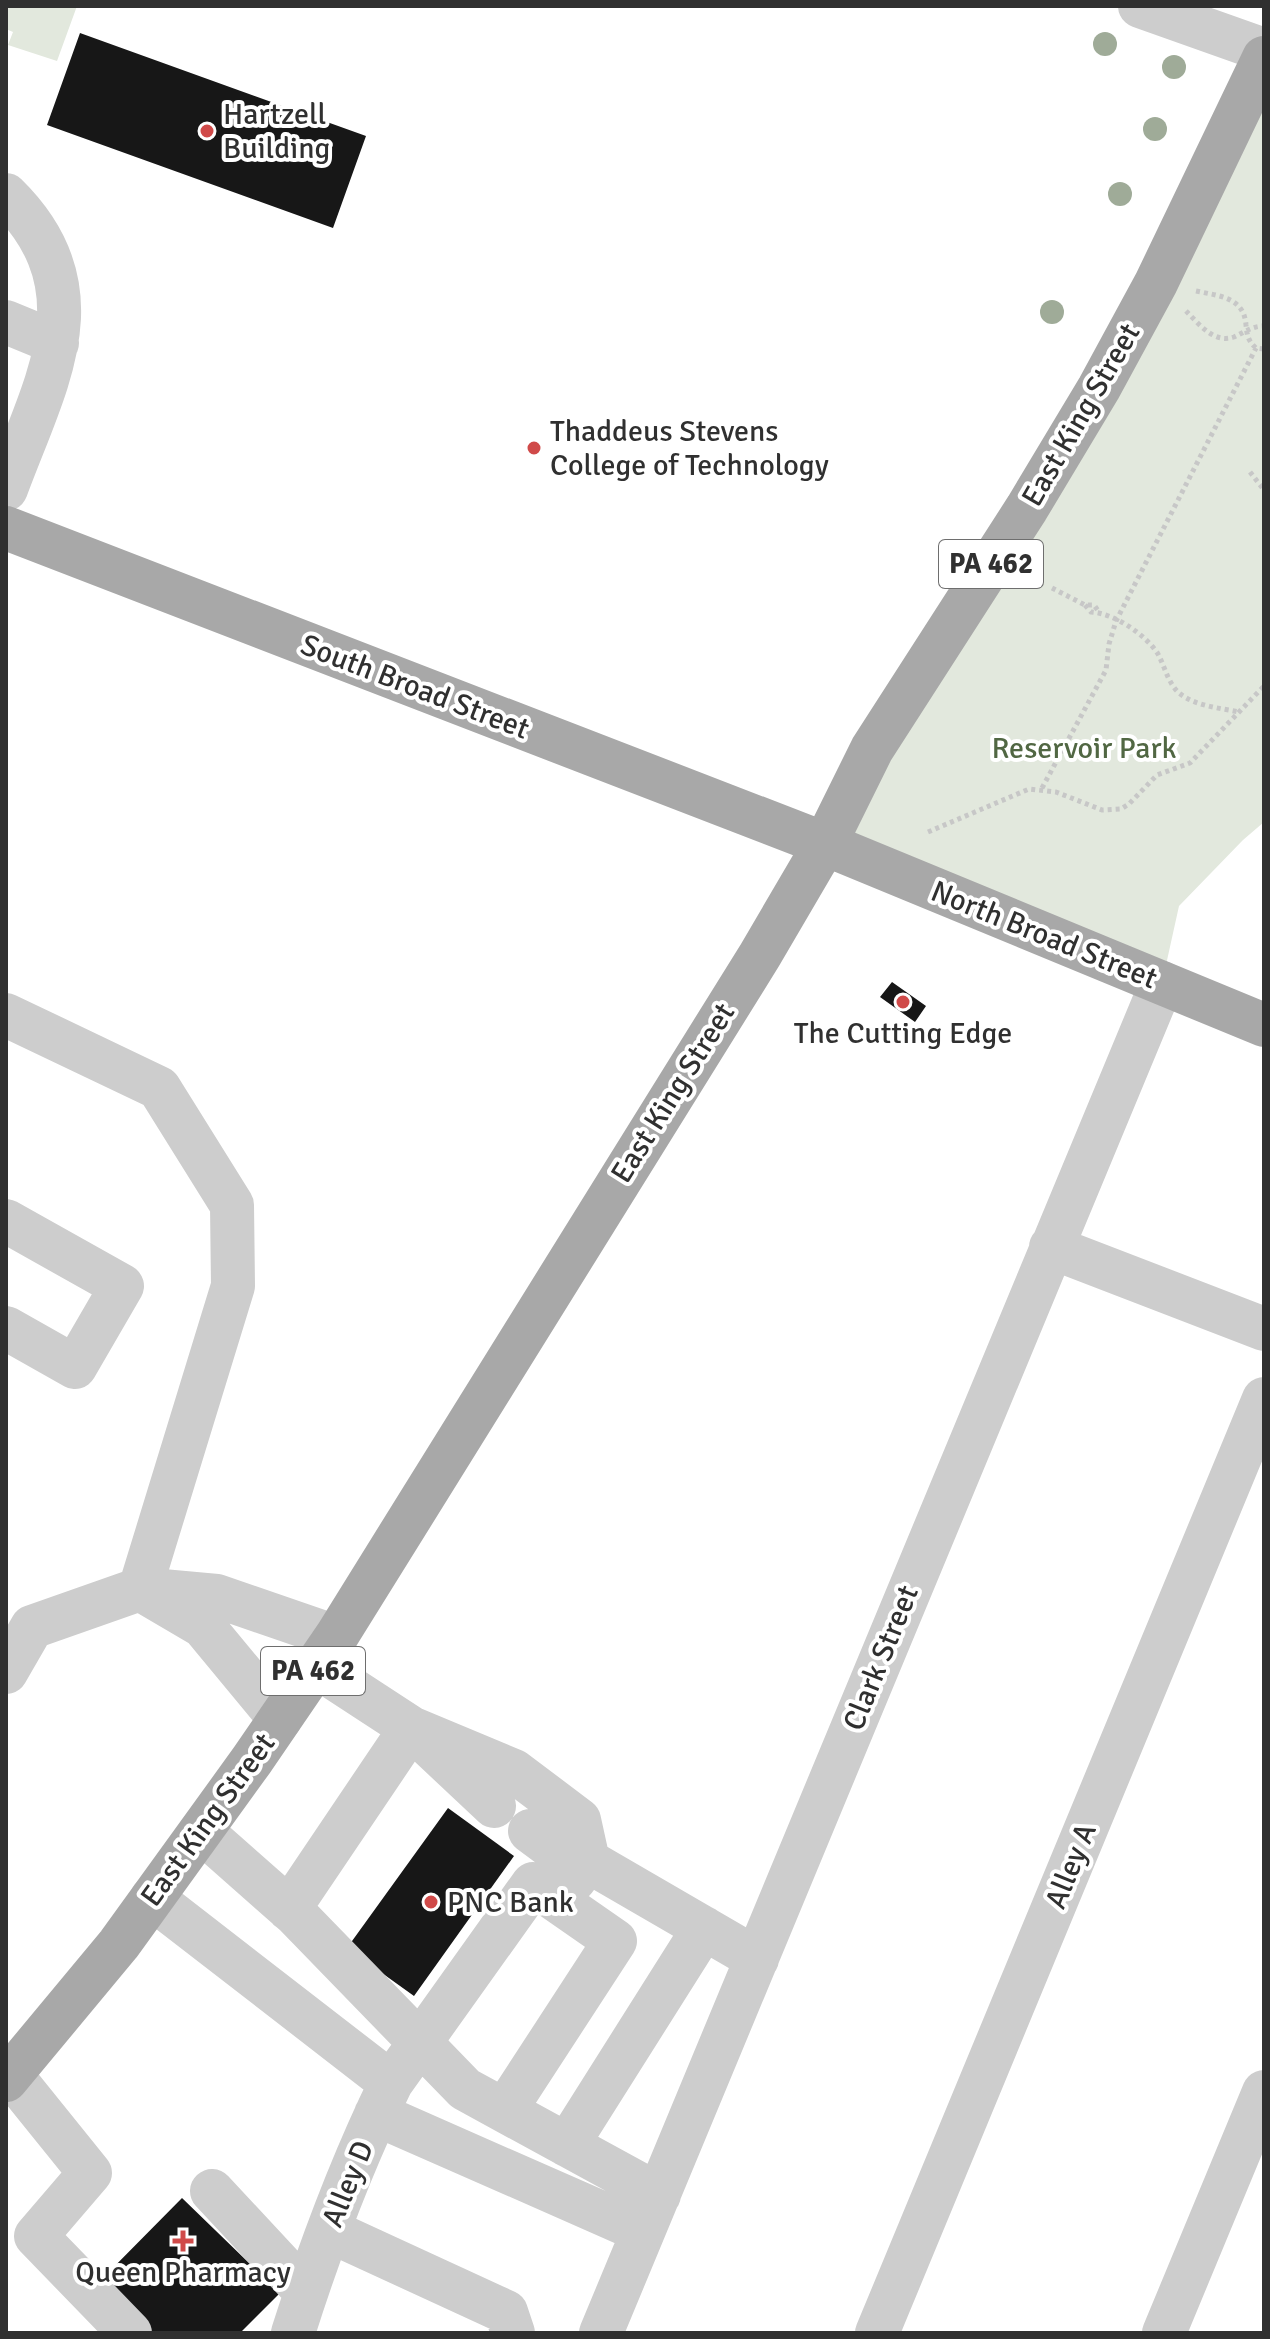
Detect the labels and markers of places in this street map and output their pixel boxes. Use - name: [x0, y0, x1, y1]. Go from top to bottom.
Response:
- place label: Hartzell Building: [223, 96, 330, 167]
- marker: Hartzell Building: [198, 122, 216, 140]
- place label: Thaddeus Stevens College of Technology: [550, 413, 829, 484]
- marker: Thaddeus Stevens College of Technology: [525, 439, 543, 457]
- marker: The Cutting Edge: [894, 993, 912, 1011]
- place label: The Cutting Edge: [794, 1015, 1012, 1052]
- place label: PNC Bank: [447, 1884, 574, 1921]
- marker: PNC Bank: [422, 1893, 440, 1911]
- marker: Queen Pharmacy: [174, 2232, 192, 2250]
- place label: Queen Pharmacy: [75, 2254, 291, 2291]

